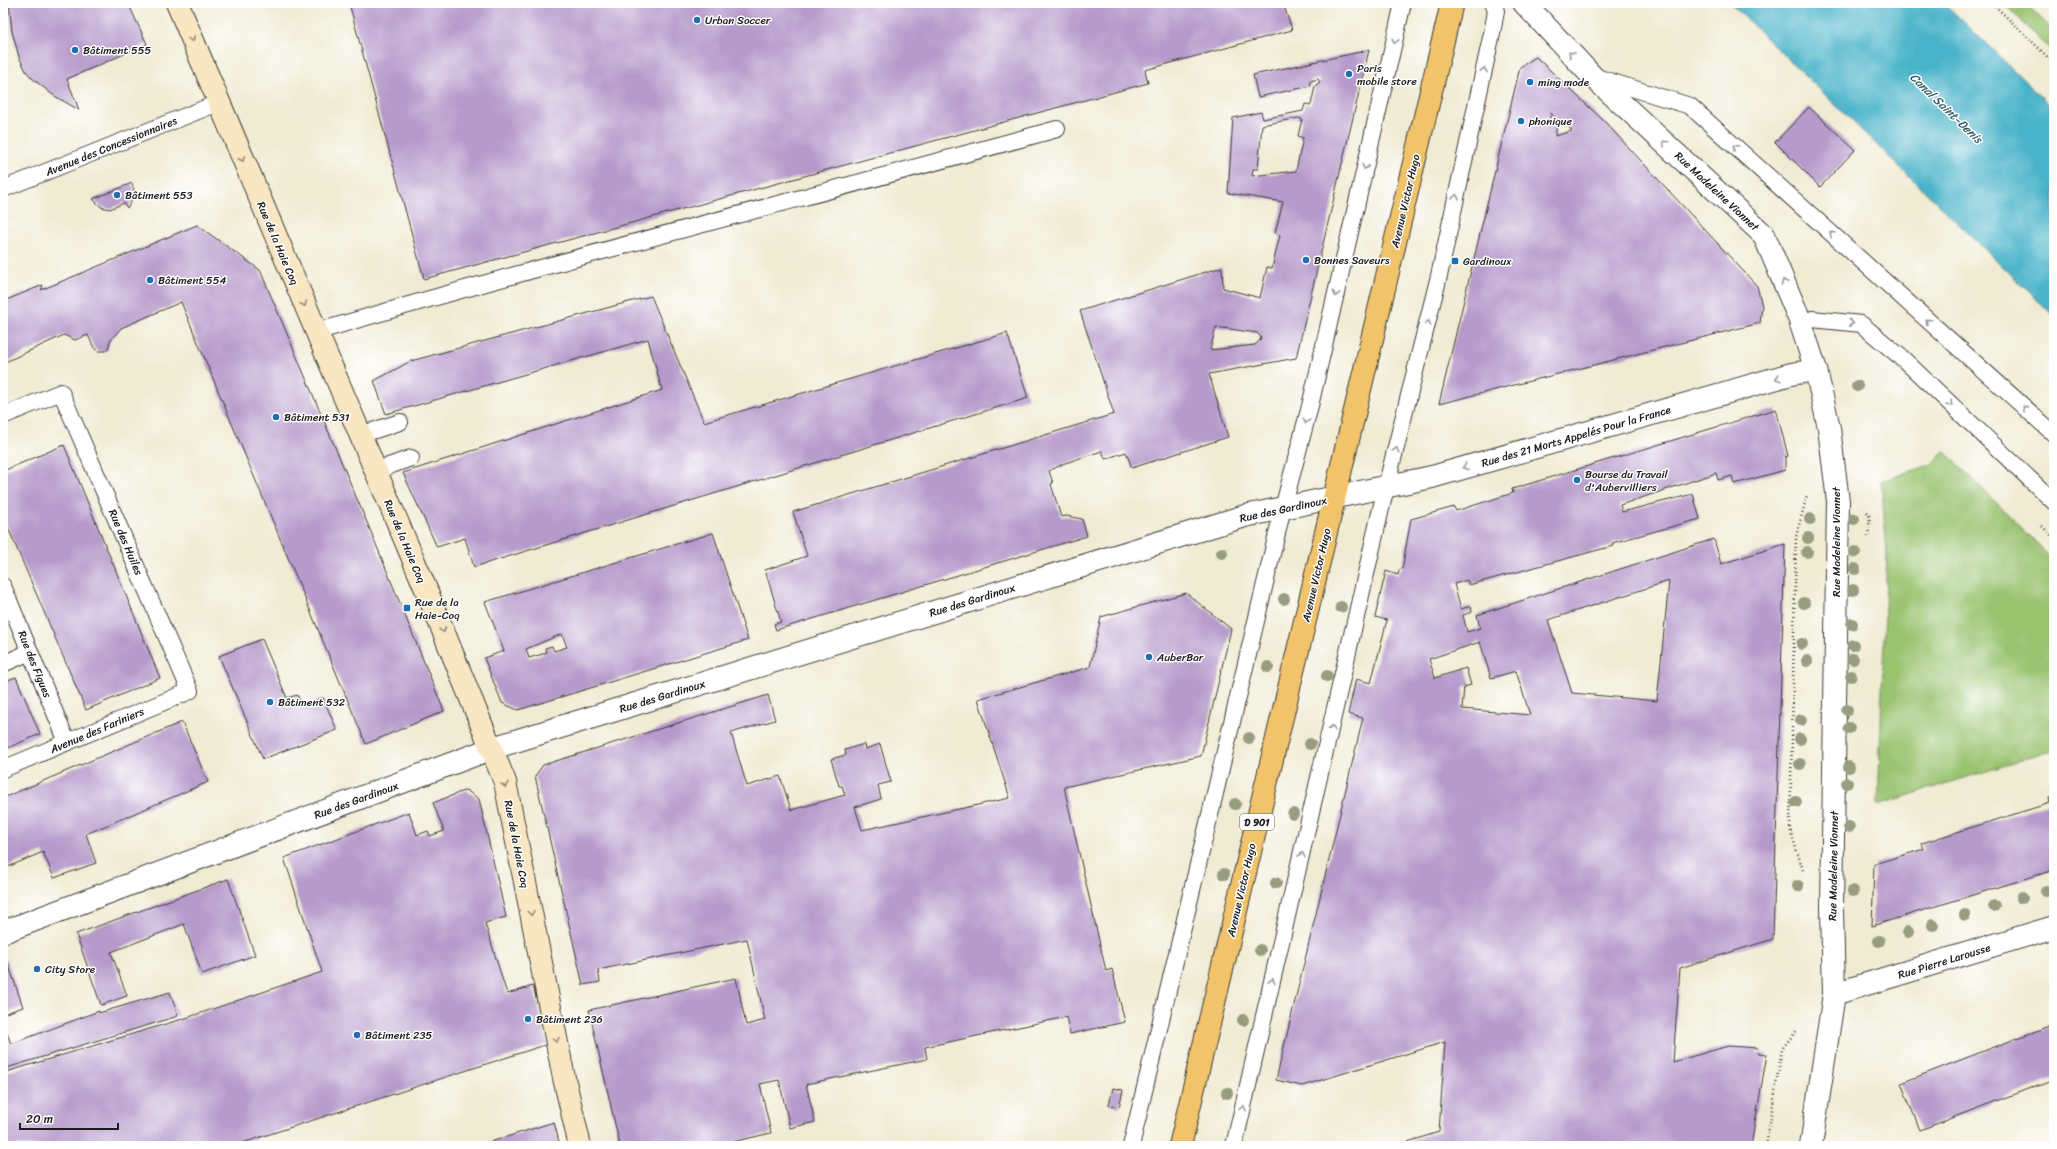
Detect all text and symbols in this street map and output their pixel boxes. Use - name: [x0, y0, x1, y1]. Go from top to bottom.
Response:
- place label: Urban Soccer: [705, 11, 771, 30]
- marker: Urban Soccer: [692, 15, 702, 25]
- one-way arrow: [187, 35, 195, 43]
- one-way arrow: [1391, 38, 1399, 44]
- place label: Bâtiment 555: [83, 41, 151, 60]
- marker: Bâtiment 555: [70, 45, 80, 55]
- one-way arrow: [1569, 51, 1576, 58]
- place label: Paris mobile store: [1357, 59, 1417, 91]
- one-way arrow: [1480, 66, 1488, 73]
- water label: Canal Saint-Denis: [1904, 67, 1989, 150]
- marker: Paris mobile store: [1344, 69, 1354, 79]
- place label: ming mode: [1538, 73, 1590, 92]
- marker: ming mode: [1525, 77, 1535, 87]
- street label: Avenue des Concessionnaires: [42, 111, 180, 182]
- place label: phonique: [1528, 112, 1572, 131]
- marker: phonique: [1516, 116, 1526, 126]
- one-way arrow: [1662, 141, 1670, 148]
- one-way arrow: [1732, 144, 1740, 151]
- street label: Rue Madeleine Vionnet: [1670, 147, 1764, 236]
- street label: Avenue Victor Hugo: [1385, 152, 1426, 251]
- one-way arrow: [237, 155, 245, 163]
- one-way arrow: [1361, 164, 1369, 171]
- place label: Bâtiment 553: [125, 186, 193, 205]
- marker: Bâtiment 553: [112, 190, 122, 200]
- one-way arrow: [1452, 193, 1460, 200]
- street label: Rue de la Haie Coq: [251, 198, 304, 289]
- one-way arrow: [1829, 231, 1837, 238]
- place label: Bonnes Saveurs: [1314, 251, 1390, 270]
- place label: Gardinoux: [1463, 252, 1512, 271]
- marker: Bonnes Saveurs: [1301, 255, 1311, 265]
- marker: Gardinoux: [1450, 256, 1460, 266]
- place label: Bâtiment 554: [158, 271, 226, 290]
- marker: Bâtiment 554: [145, 275, 155, 285]
- one-way arrow: [1781, 278, 1789, 286]
- one-way arrow: [1332, 291, 1340, 297]
- one-way arrow: [299, 300, 307, 308]
- one-way arrow: [1847, 318, 1854, 327]
- one-way arrow: [1926, 318, 1933, 325]
- one-way arrow: [1423, 320, 1431, 326]
- one-way arrow: [1775, 373, 1782, 382]
- one-way arrow: [1945, 399, 1953, 406]
- street label: Rue des 21 Morts Appelés Pour la France: [1479, 400, 1674, 473]
- one-way arrow: [2022, 405, 2030, 412]
- place label: Bâtiment 531: [284, 408, 350, 427]
- marker: Bâtiment 531: [271, 412, 281, 422]
- one-way arrow: [1303, 418, 1311, 424]
- one-way arrow: [1392, 446, 1400, 453]
- one-way arrow: [1461, 463, 1468, 471]
- place label: Bourse du Travail d'Aubervilliers: [1585, 465, 1669, 497]
- marker: Bourse du Travail d'Aubervilliers: [1572, 475, 1582, 485]
- street label: Rue Madeleine Vionnet: [1827, 486, 1846, 597]
- street label: Rue des Gardinoux: [1238, 491, 1329, 528]
- street label: Rue de la Haie Coq: [378, 496, 431, 587]
- street label: Rue des Huiles: [103, 506, 148, 579]
- street label: Avenue Victor Hugo: [1296, 526, 1337, 625]
- street label: Rue des Gardinoux: [927, 578, 1018, 623]
- place label: Rue de la Haie-Coq: [415, 593, 460, 625]
- marker: Rue de la Haie-Coq: [402, 603, 412, 613]
- one-way arrow: [438, 627, 446, 634]
- street label: Rue des Figues: [12, 628, 57, 702]
- place label: AuberBar: [1156, 648, 1204, 667]
- marker: AuberBar: [1144, 652, 1154, 662]
- street label: Rue des Gardinoux: [617, 674, 708, 719]
- place label: Bâtiment 532: [278, 693, 346, 712]
- marker: Bâtiment 532: [265, 697, 275, 707]
- street label: Avenue des Fariniers: [46, 702, 148, 759]
- one-way arrow: [1327, 725, 1335, 732]
- street label: Rue des Gardinoux: [311, 776, 401, 825]
- one-way arrow: [501, 782, 509, 788]
- street label: Rue de la Haie Coq: [499, 798, 534, 890]
- street label: Rue Madeleine Vionnet: [1823, 810, 1844, 921]
- road number: D 901: [1240, 814, 1274, 830]
- street label: Avenue Victor Hugo: [1221, 841, 1262, 940]
- one-way arrow: [1297, 852, 1306, 859]
- one-way arrow: [526, 909, 534, 916]
- street label: Rue Pierre Larousse: [1896, 938, 1993, 985]
- place label: City Store: [45, 960, 96, 979]
- marker: City Store: [32, 964, 42, 974]
- one-way arrow: [1268, 978, 1276, 985]
- place label: Bâtiment 236: [536, 1010, 603, 1029]
- marker: Bâtiment 236: [523, 1014, 533, 1024]
- place label: Bâtiment 235: [365, 1026, 432, 1045]
- marker: Bâtiment 235: [352, 1030, 362, 1040]
- one-way arrow: [552, 1037, 560, 1043]
- scale bar: [20, 1105, 118, 1131]
- one-way arrow: [1238, 1105, 1246, 1111]
- text: 20 m: [26, 1108, 53, 1130]

